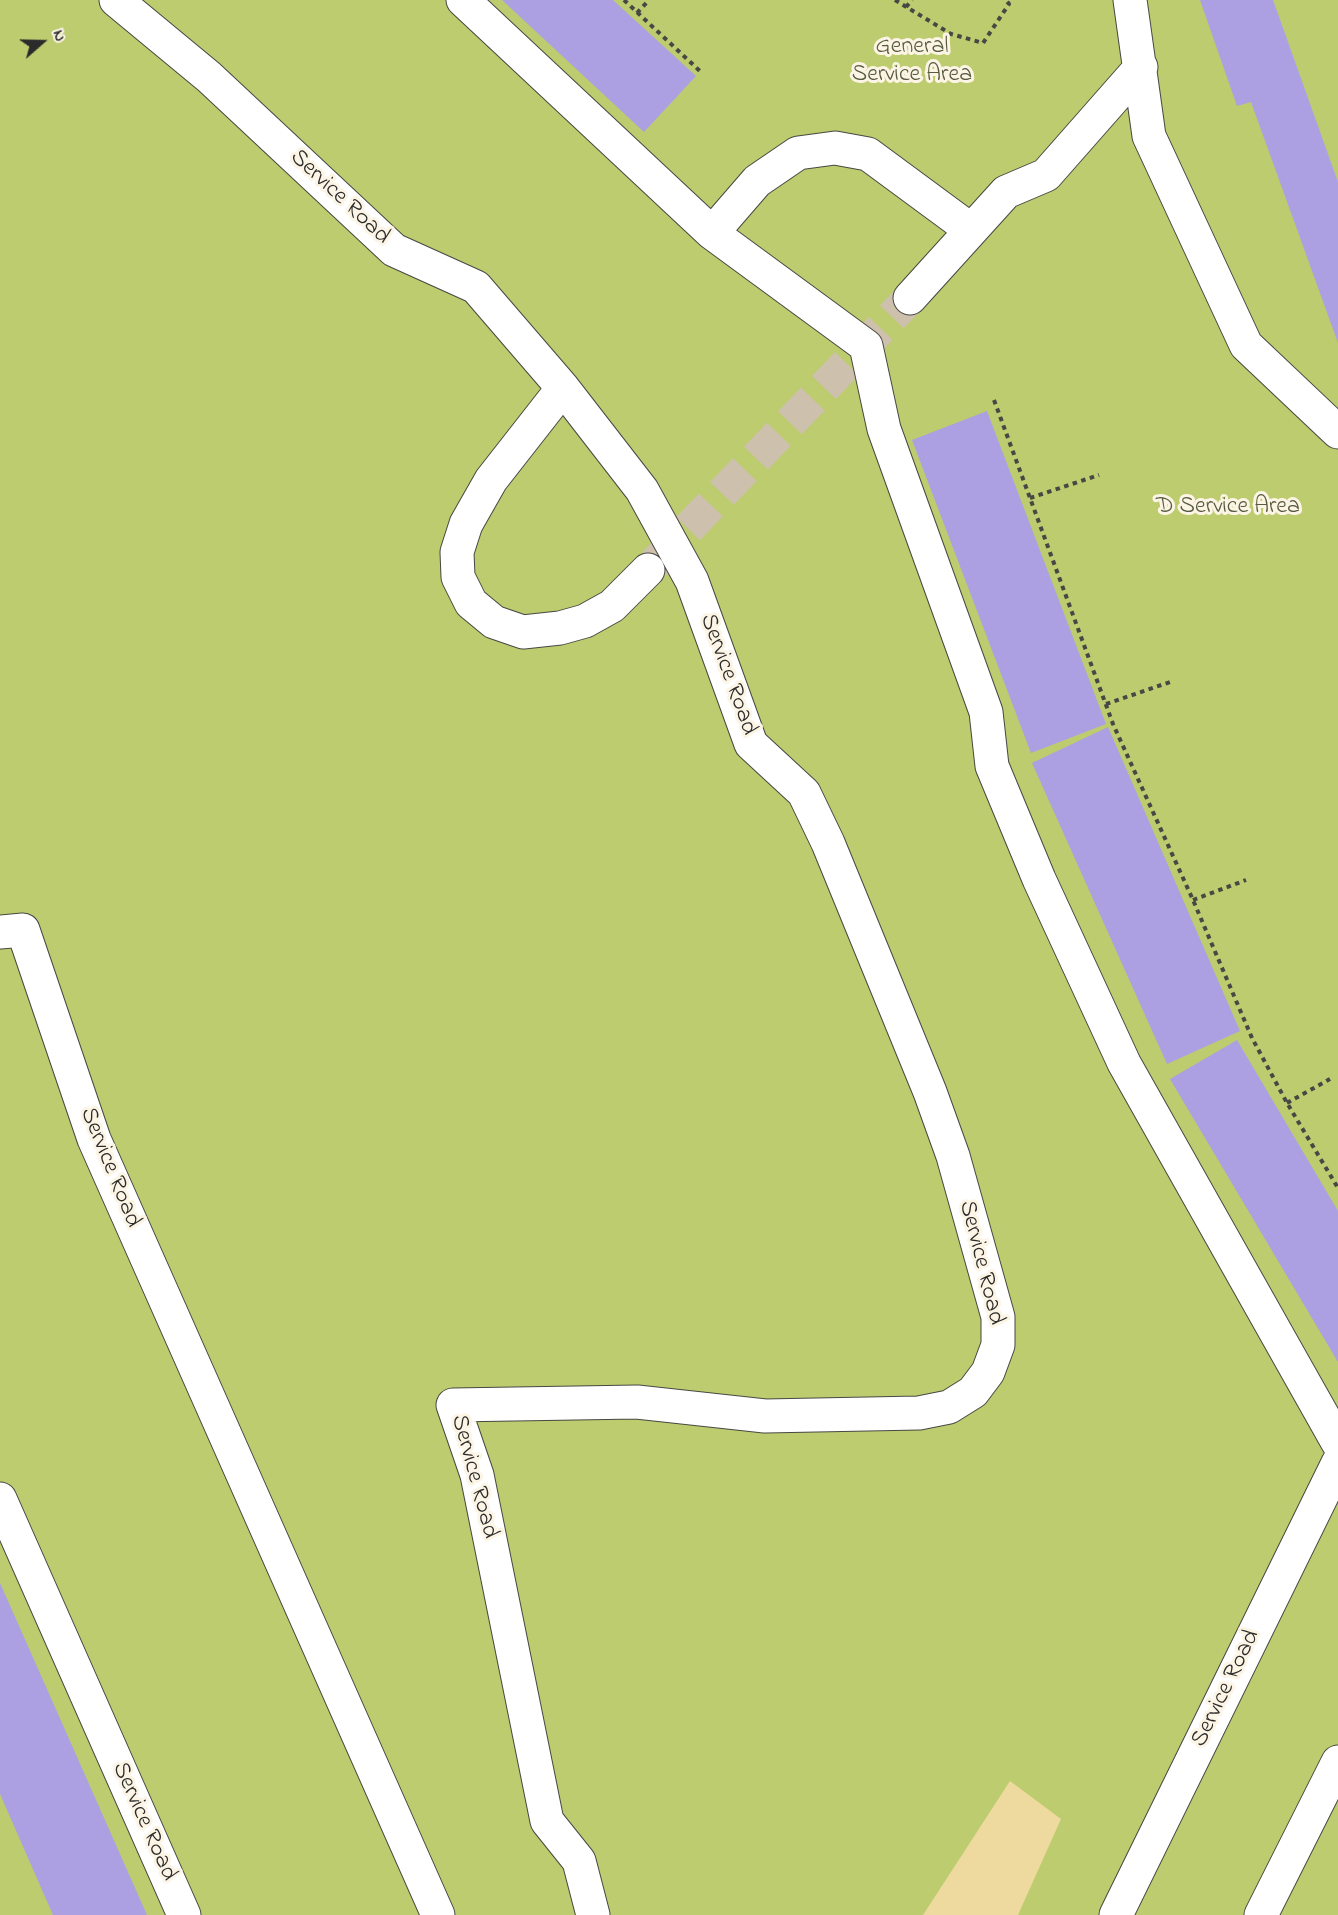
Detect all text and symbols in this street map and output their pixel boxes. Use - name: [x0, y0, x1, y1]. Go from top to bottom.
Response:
- north arrow: [12, 12, 72, 72]
- text: N: [46, 27, 72, 45]
- park label: General Service Area: [852, 34, 972, 90]
- street label: Service Road: [283, 144, 395, 252]
- park label: D Service Area: [1156, 494, 1300, 522]
- street label: Service Road: [692, 611, 762, 739]
- street label: Service Road: [72, 1104, 146, 1232]
- street label: Service Road: [951, 1198, 1009, 1328]
- street label: Service Road: [443, 1412, 503, 1542]
- street label: Service Road: [1186, 1626, 1268, 1752]
- street label: Service Road: [104, 1758, 182, 1886]

